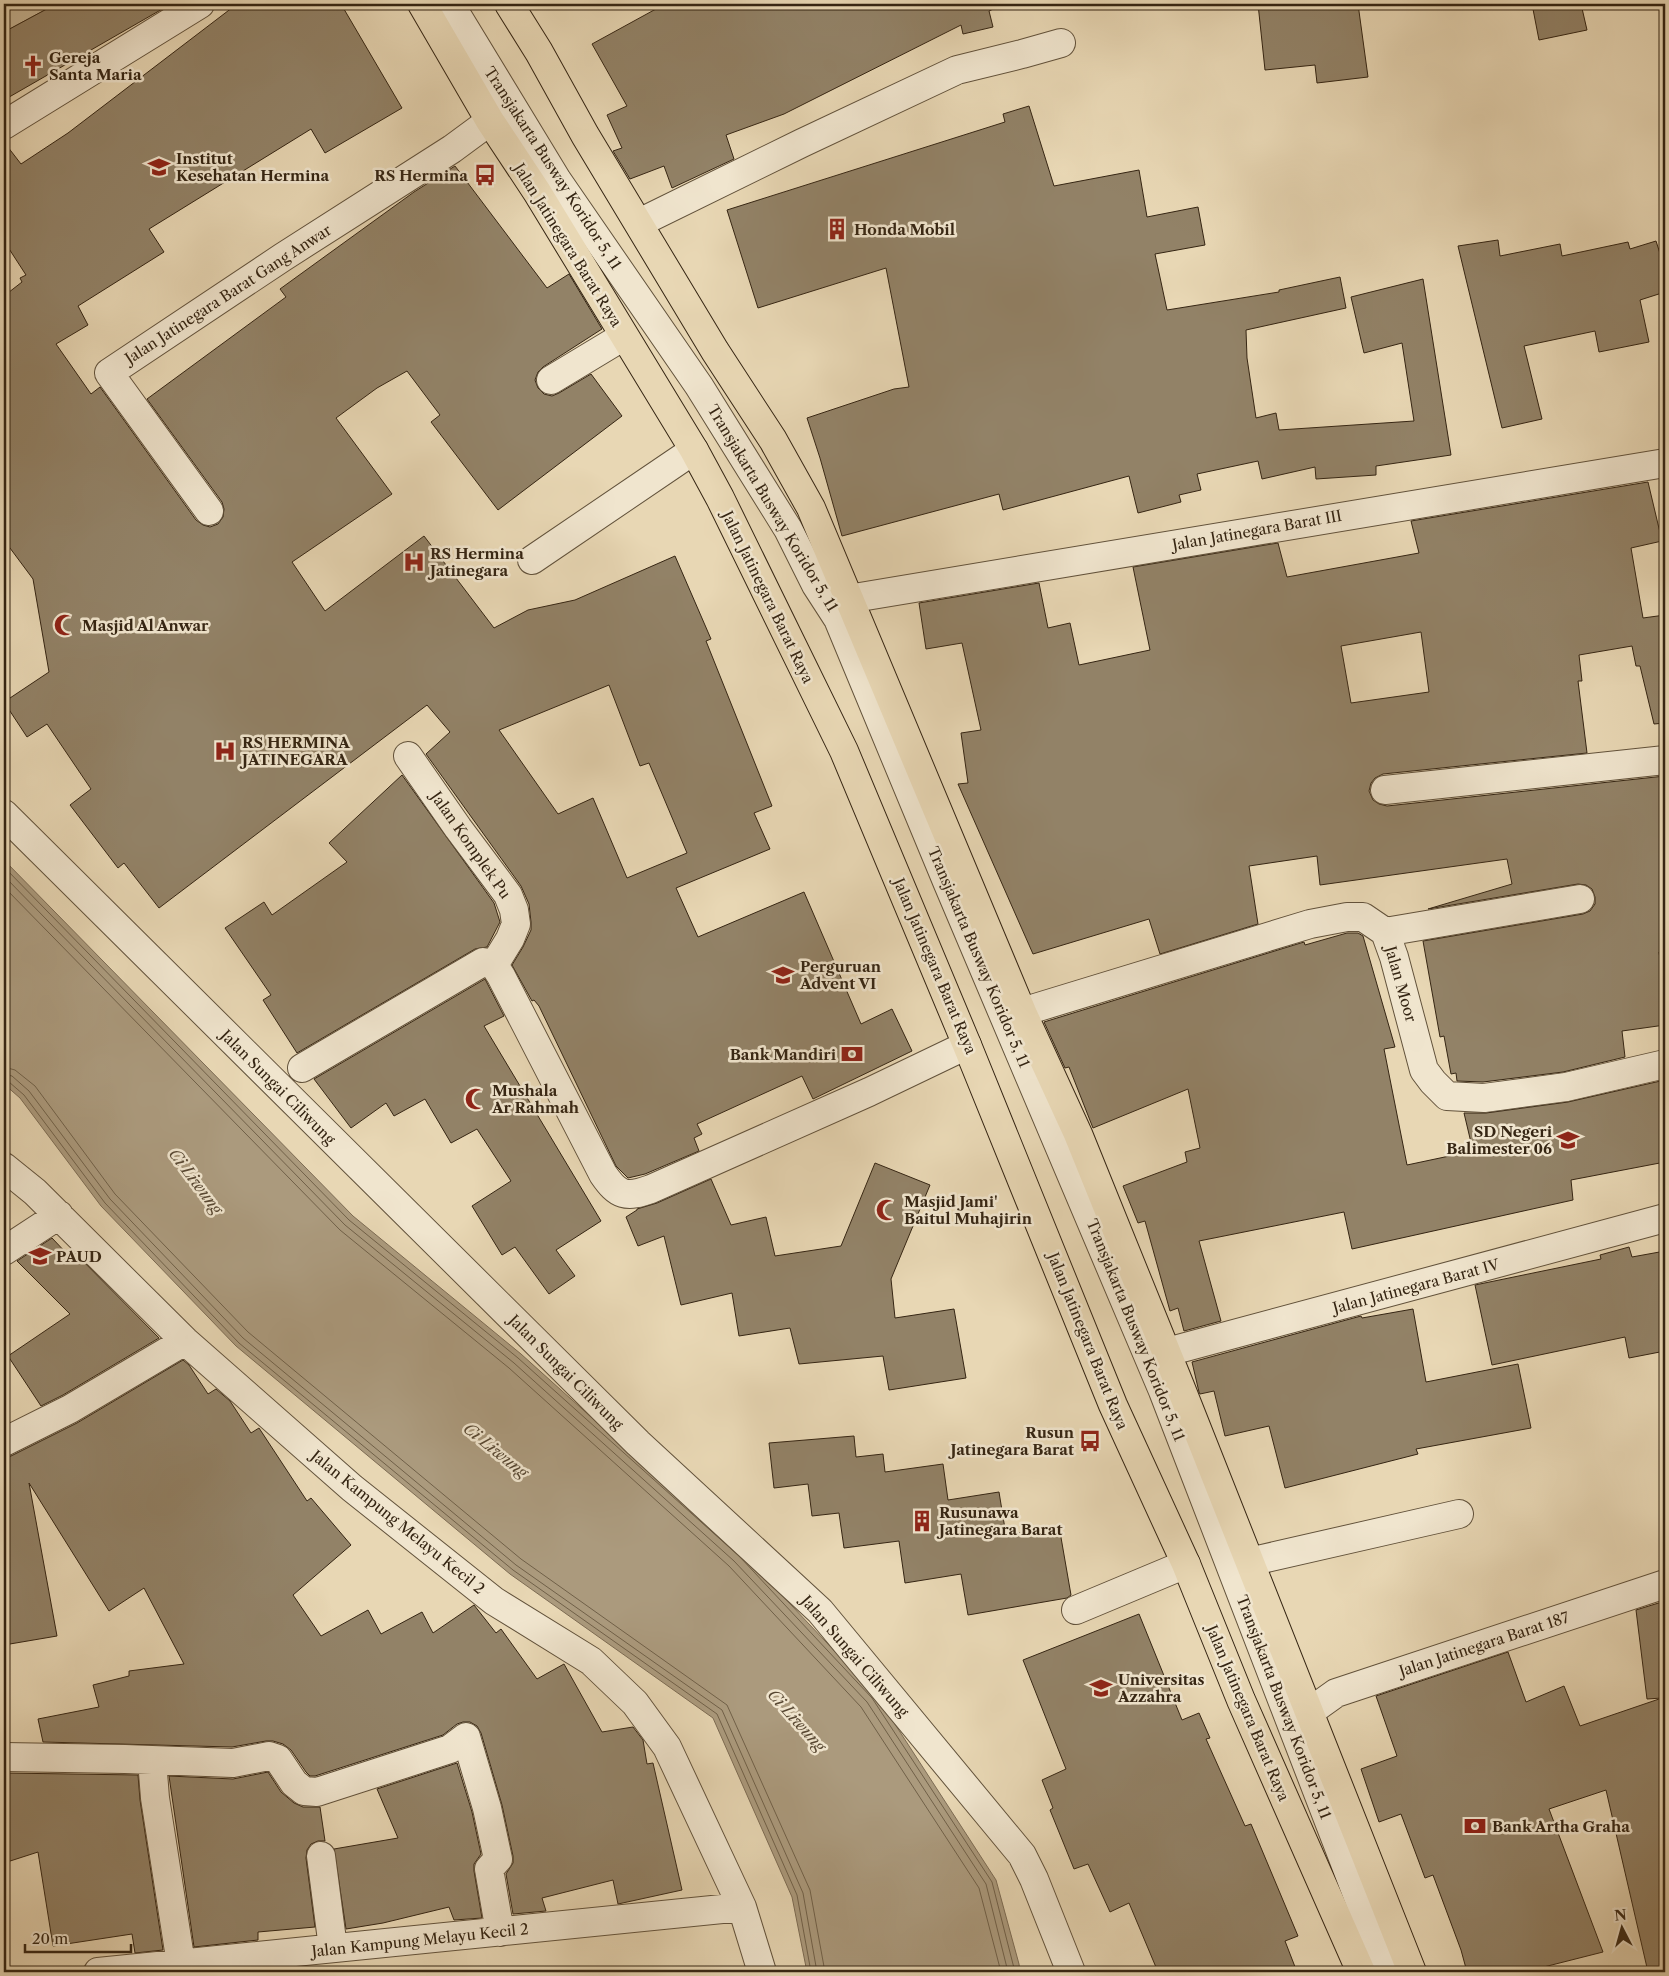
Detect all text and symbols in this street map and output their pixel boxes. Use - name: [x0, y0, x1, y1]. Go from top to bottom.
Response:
- place label: Gereja Santa Maria: [49, 48, 142, 84]
- church icon: Gereja Santa Maria: [20, 53, 46, 79]
- street label: Transjakarta Busway Koridor 5, 11: [480, 63, 626, 274]
- place label: Institut Kesehatan Hermina: [176, 149, 330, 185]
- school or university icon: Institut Kesehatan Hermina: [146, 154, 172, 180]
- street label: Jalan Jatinegara Barat Raya: [509, 158, 626, 330]
- bus stop icon: RS Hermina: [472, 162, 498, 188]
- place label: RS Hermina: [374, 166, 468, 185]
- building icon: Honda Mobil: [824, 216, 850, 242]
- street label: Jalan Jatinegara Barat Gang Anwar: [120, 220, 335, 369]
- place label: Honda Mobil: [854, 220, 955, 239]
- street label: Transjakarta Busway Koridor 5, 11: [704, 401, 843, 615]
- street label: Jalan Jatinegara Barat Raya: [717, 506, 818, 686]
- street label: Jalan Jatinegara Barat III: [1169, 506, 1343, 555]
- place label: RS Hermina Jatinegara: [427, 544, 524, 580]
- hospital icon: RS Hermina Jatinegara: [401, 549, 427, 575]
- mosque icon: Masjid Al Anwar: [52, 612, 78, 638]
- place label: Masjid Al Anwar: [82, 616, 209, 635]
- place label: RS HERMINA JATINEGARA: [239, 733, 350, 769]
- hospital icon: RS HERMINA JATINEGARA: [212, 738, 238, 764]
- street label: Jalan Komplek Pu: [426, 786, 515, 902]
- street label: Transjakarta Busway Koridor 5, 11: [924, 844, 1035, 1071]
- street label: Jalan Jatinegara Barat Raya: [888, 873, 981, 1057]
- street label: Jalan Moor: [1381, 942, 1421, 1025]
- place label: Perguruan Advent VI: [799, 957, 882, 993]
- school or university icon: Perguruan Advent VI: [770, 962, 796, 988]
- street label: Jalan Sungai Ciliwung: [215, 1024, 339, 1148]
- bank icon: Bank Mandiri: [839, 1041, 865, 1067]
- place label: Bank Mandiri: [730, 1045, 837, 1064]
- place label: Mushala Ar Rahmah: [491, 1081, 580, 1117]
- mosque icon: Mushala Ar Rahmah: [463, 1086, 489, 1112]
- place label: SD Negeri Balimester 06: [1446, 1122, 1553, 1158]
- school or university icon: SD Negeri Balimester 06: [1555, 1127, 1581, 1153]
- water label: Ci Liwung: [165, 1144, 228, 1219]
- place label: Masjid Jami' Baitul Muhajirin: [904, 1192, 1033, 1228]
- mosque icon: Masjid Jami' Baitul Muhajirin: [874, 1197, 900, 1223]
- street label: Transjakarta Busway Koridor 5, 11: [1083, 1216, 1190, 1445]
- school or university icon: PAUD: [27, 1243, 53, 1269]
- place label: PAUD: [56, 1247, 102, 1266]
- street label: Jalan Jatinegara Barat Raya: [1043, 1248, 1132, 1432]
- street label: Jalan Jatinegara Barat IV: [1329, 1254, 1502, 1318]
- street label: Jalan Sungai Ciliwung: [503, 1309, 627, 1433]
- water label: Ci Liwung: [460, 1418, 534, 1483]
- place label: Rusun Jatinegara Barat: [947, 1423, 1075, 1459]
- bus stop icon: Rusun Jatinegara Barat: [1077, 1428, 1103, 1454]
- street label: Jalan Kampung Melayu Kecil 2: [306, 1445, 489, 1598]
- place label: Rusunawa Jatinegara Barat: [936, 1503, 1063, 1539]
- building icon: Rusunawa Jatinegara Barat: [909, 1508, 935, 1534]
- street label: Jalan Sungai Ciliwung: [796, 1590, 913, 1721]
- street label: Transjakarta Busway Koridor 5, 11: [1232, 1592, 1336, 1822]
- street label: Jalan Jatinegara Barat 187: [1395, 1607, 1572, 1681]
- street label: Jalan Jatinegara Barat Raya: [1201, 1620, 1294, 1804]
- place label: Universitas Azzahra: [1117, 1670, 1204, 1706]
- school or university icon: Universitas Azzahra: [1088, 1675, 1114, 1701]
- water label: Ci Liwung: [764, 1685, 832, 1757]
- bank icon: Bank Artha Graha: [1462, 1813, 1488, 1839]
- place label: Bank Artha Graha: [1492, 1817, 1630, 1836]
- north arrow: [1596, 1904, 1646, 1954]
- text: N: [1614, 1905, 1628, 1925]
- street label: Jalan Kampung Melayu Kecil 2: [309, 1919, 529, 1961]
- scale bar: [25, 1921, 131, 1953]
- text: 20 m: [32, 1929, 68, 1948]

